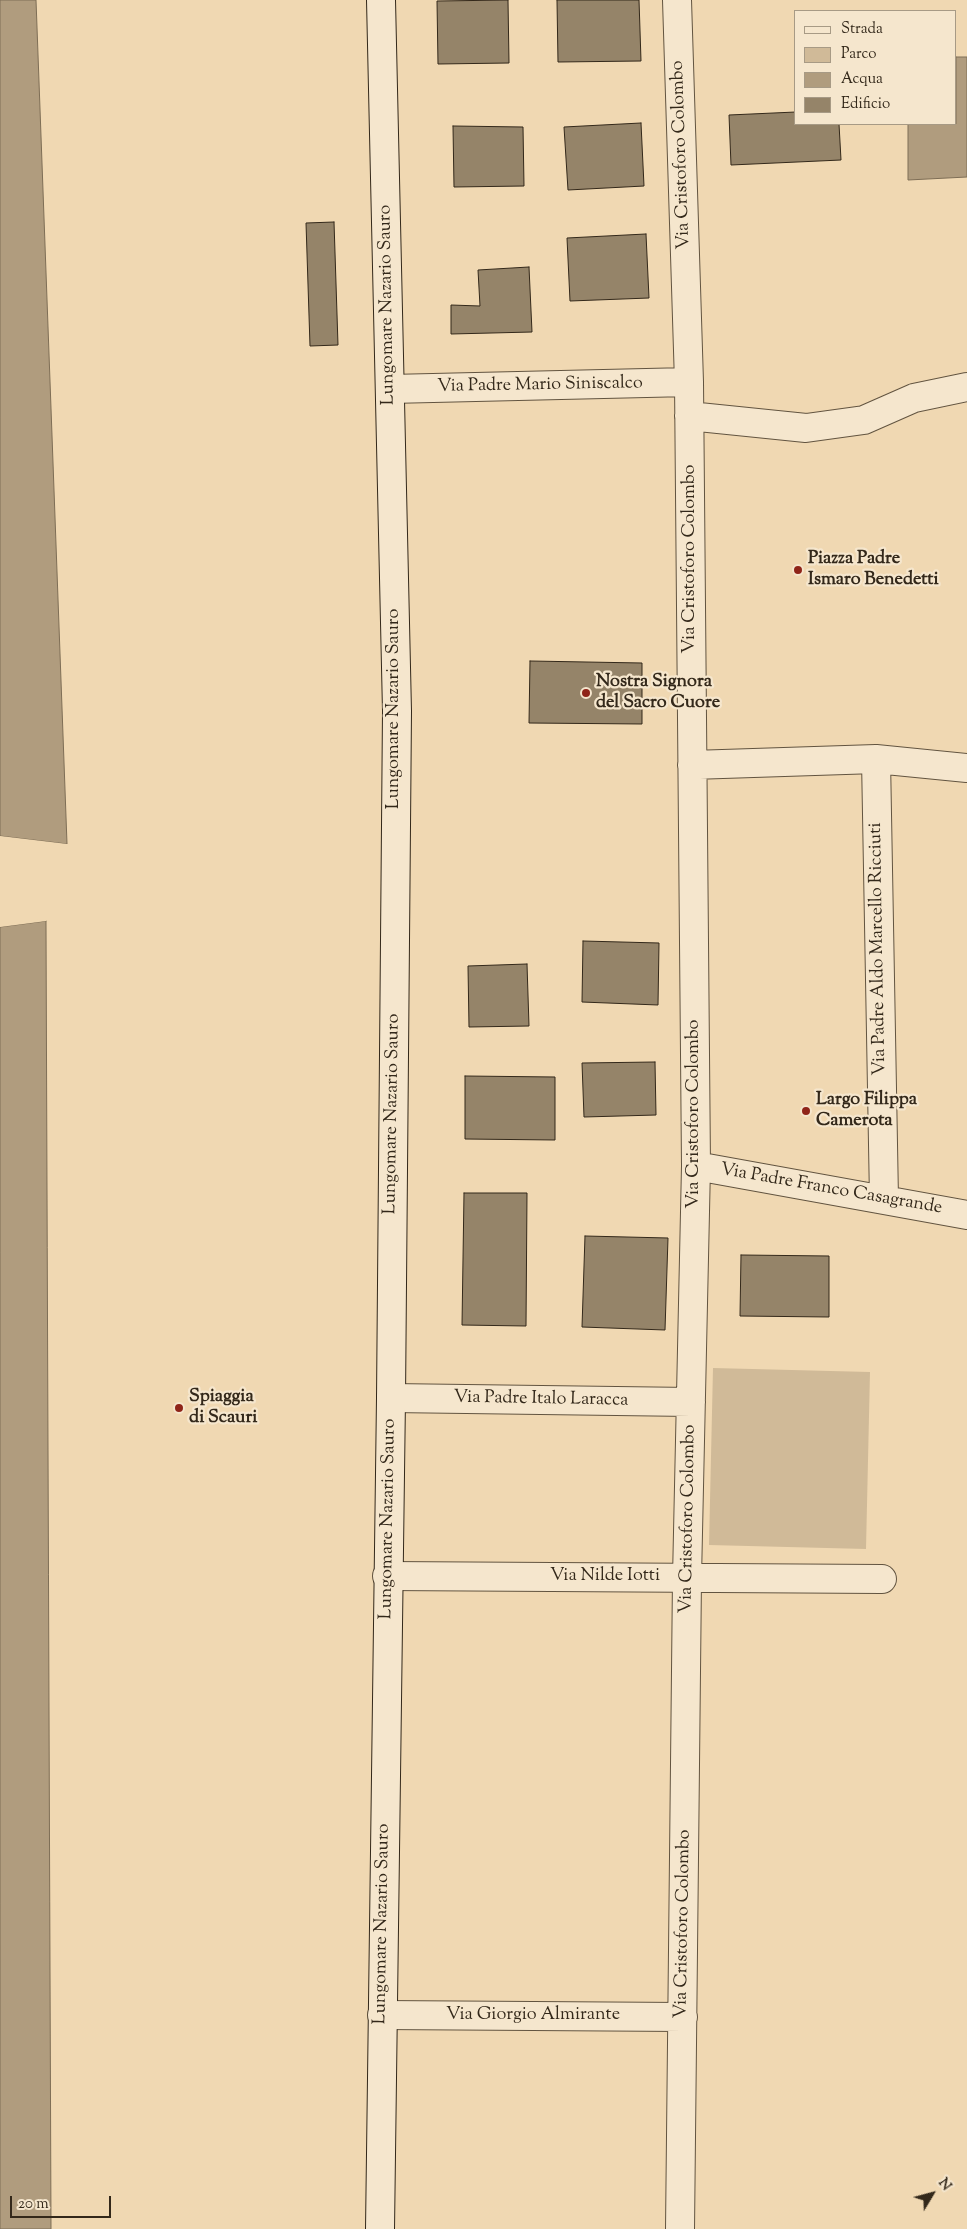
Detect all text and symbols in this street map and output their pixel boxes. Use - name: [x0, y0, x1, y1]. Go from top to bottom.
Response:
- legend: [794, 10, 957, 125]
- text: Strada: [841, 19, 883, 40]
- text: Parco: [841, 44, 877, 65]
- street label: Via Cristoforo Colombo: [668, 60, 696, 250]
- text: Acqua: [841, 69, 883, 90]
- text: Edificio: [841, 94, 890, 115]
- street label: Lungomare Nazario Sauro: [375, 204, 401, 406]
- street label: Via Padre Mario Siniscalco: [437, 373, 643, 399]
- street label: Via Cristoforo Colombo: [680, 465, 702, 653]
- place label: Piazza Padre Ismaro Benedetti: [808, 549, 939, 592]
- marker: Piazza Padre Ismaro Benedetti: [792, 564, 804, 576]
- street label: Lungomare Nazario Sauro: [384, 609, 406, 809]
- place label: Nostra Signora del Sacro Cuore: [596, 672, 720, 714]
- marker: Nostra Signora del Sacro Cuore: [580, 687, 592, 699]
- street label: Via Padre Aldo Marcello Ricciuti: [866, 822, 892, 1076]
- street label: Lungomare Nazario Sauro: [380, 1013, 406, 1215]
- street label: Via Cristoforo Colombo: [684, 1020, 706, 1208]
- place label: Largo Filippa Camerota: [816, 1090, 917, 1132]
- marker: Largo Filippa Camerota: [800, 1105, 812, 1117]
- street label: Via Padre Franco Casagrande: [718, 1160, 944, 1220]
- place label: Spiaggia di Scauri: [189, 1387, 257, 1430]
- street label: Via Padre Italo Laracca: [453, 1388, 629, 1412]
- marker: Spiaggia di Scauri: [173, 1402, 185, 1414]
- street label: Lungomare Nazario Sauro: [376, 1418, 402, 1620]
- street label: Via Cristoforo Colombo: [677, 1424, 701, 1614]
- street label: Via Nilde Iotti: [550, 1566, 660, 1588]
- street label: Lungomare Nazario Sauro: [370, 1823, 396, 2025]
- street label: Via Cristoforo Colombo: [672, 1829, 696, 2019]
- street label: Via Giorgio Almirante: [446, 2005, 620, 2027]
- north arrow: [907, 2169, 957, 2219]
- text: N: [933, 2174, 955, 2195]
- scale bar: [12, 2186, 114, 2218]
- text: 20 m: [18, 2194, 49, 2215]

